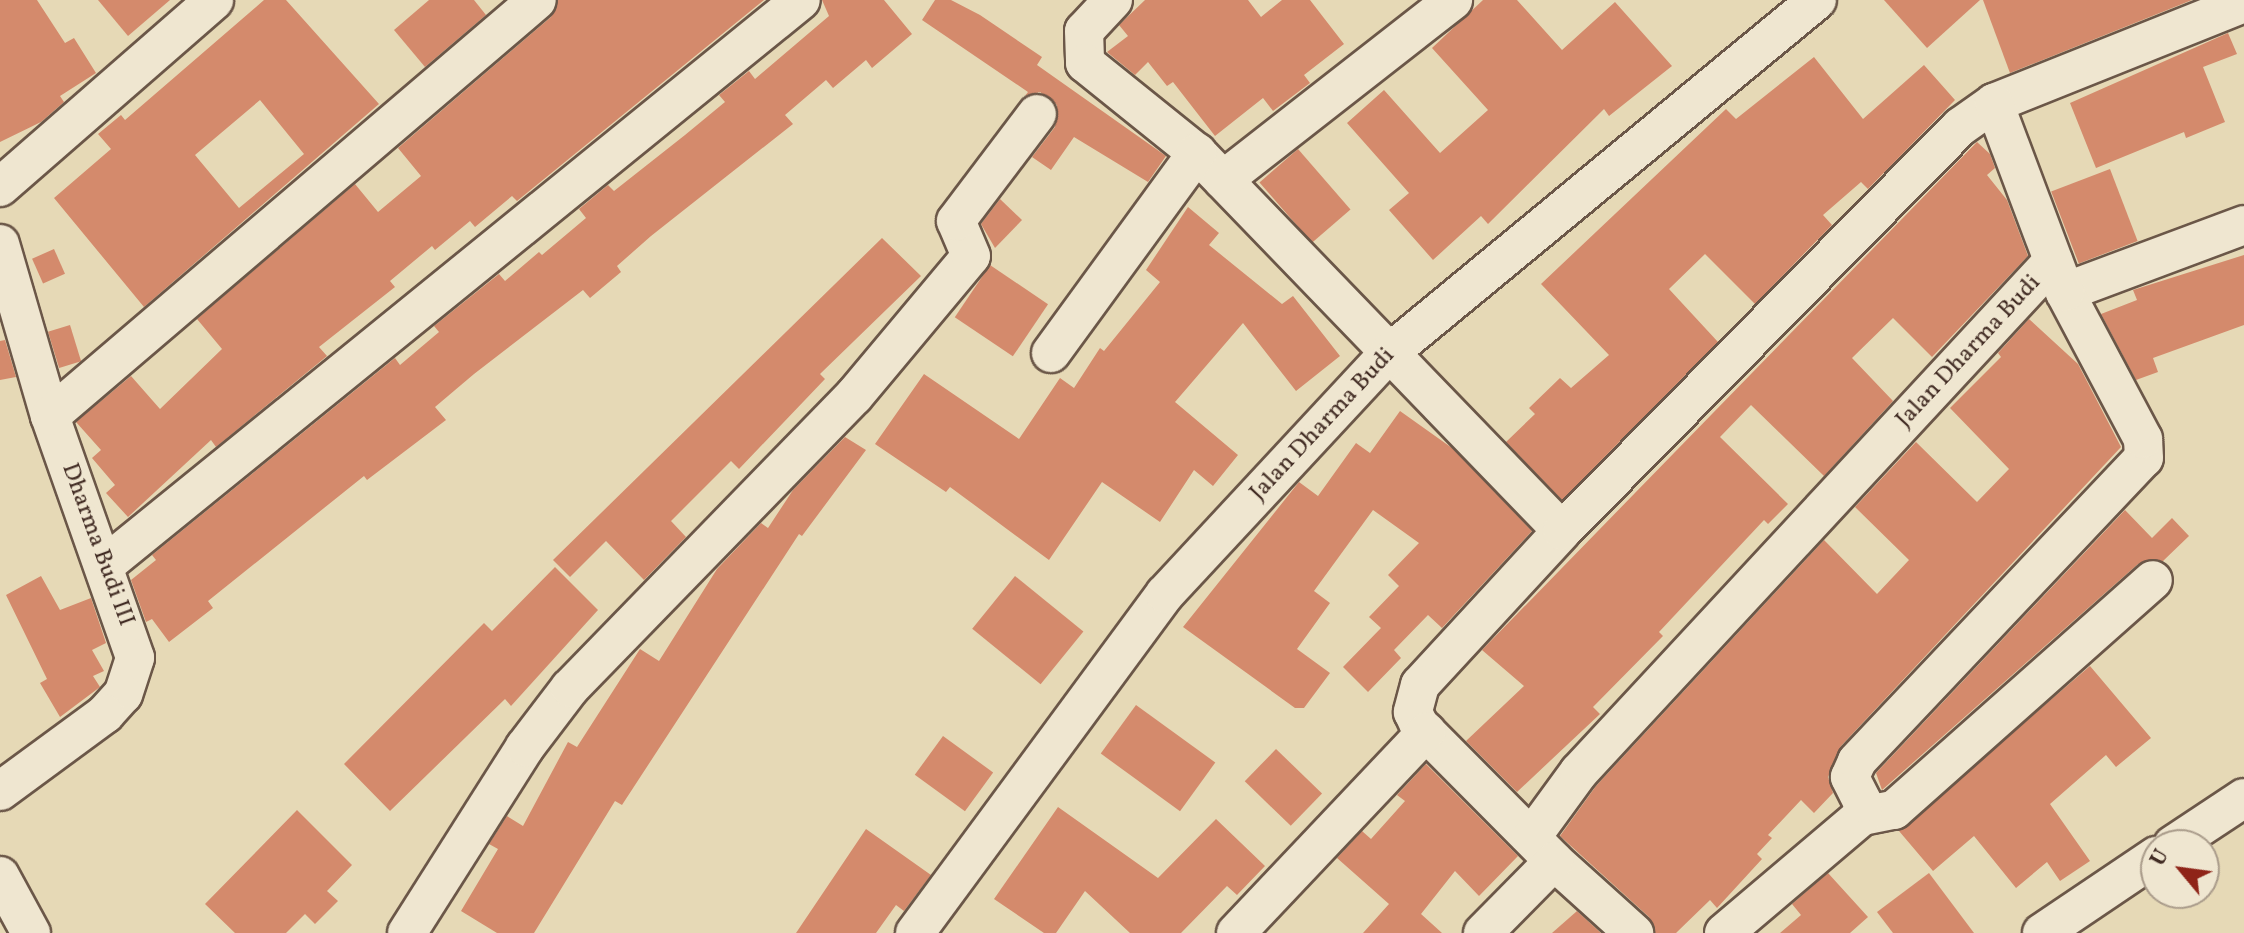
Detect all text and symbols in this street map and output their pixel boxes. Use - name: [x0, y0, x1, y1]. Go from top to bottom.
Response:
- street label: Jalan Dharma Budi: [1891, 269, 2047, 435]
- street label: Jalan Dharma Budi: [1245, 342, 1401, 508]
- street label: Dharma Budi III: [54, 460, 140, 630]
- north arrow: [2140, 829, 2220, 909]
- text: U: [2143, 844, 2178, 872]

